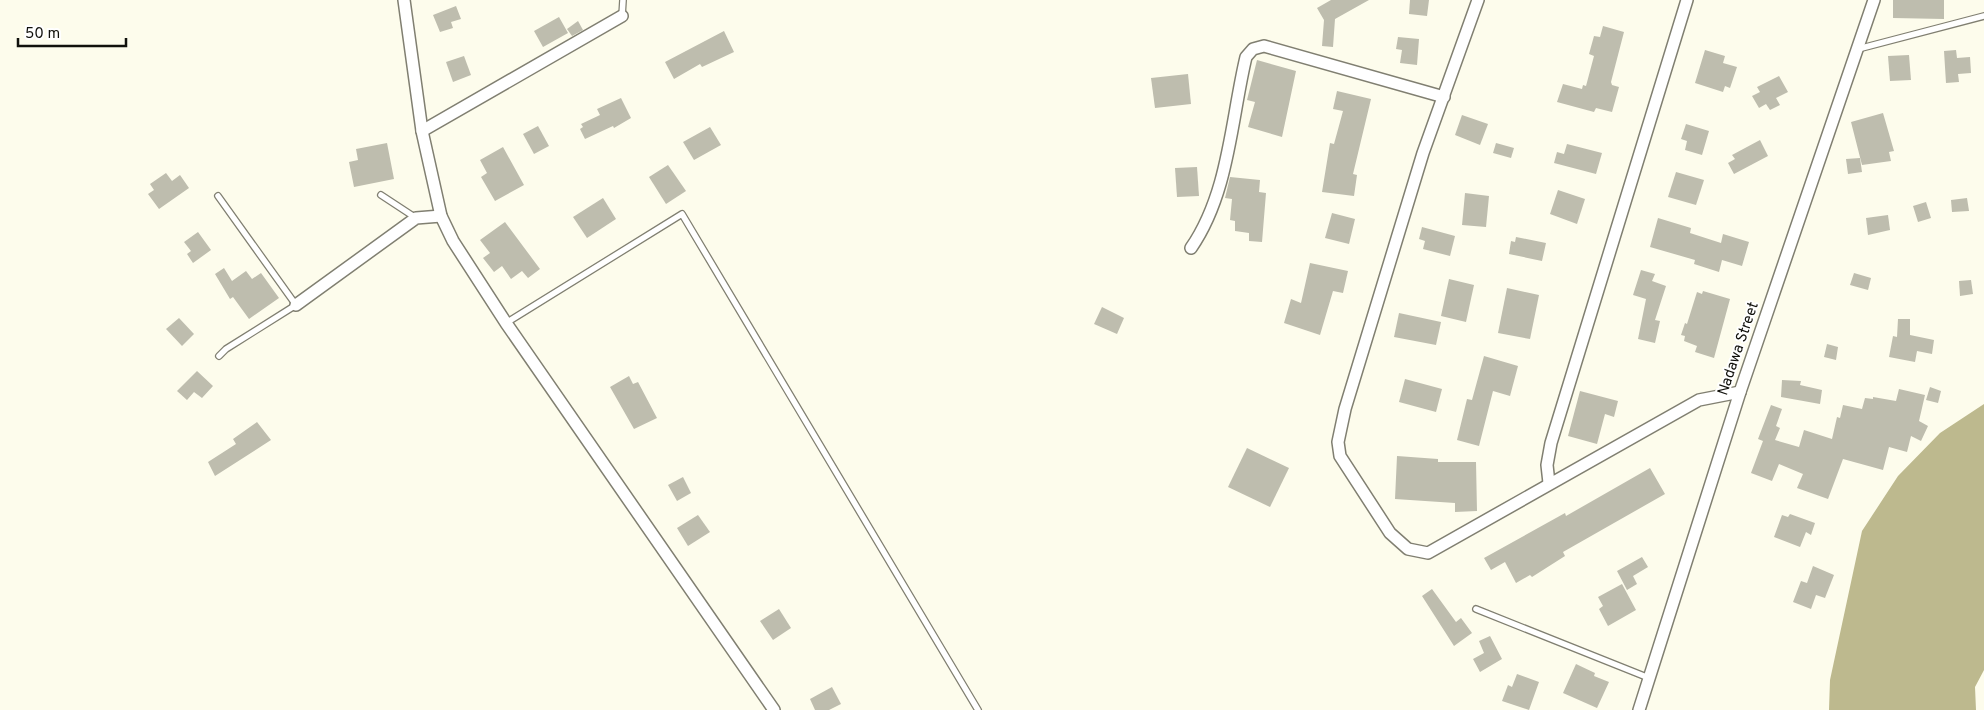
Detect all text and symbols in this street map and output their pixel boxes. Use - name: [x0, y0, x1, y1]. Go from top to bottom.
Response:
- scale bar: [18, 15, 125, 47]
- text: 50 m: [25, 25, 60, 44]
- street label: Nadawa Street: [1714, 300, 1764, 398]

